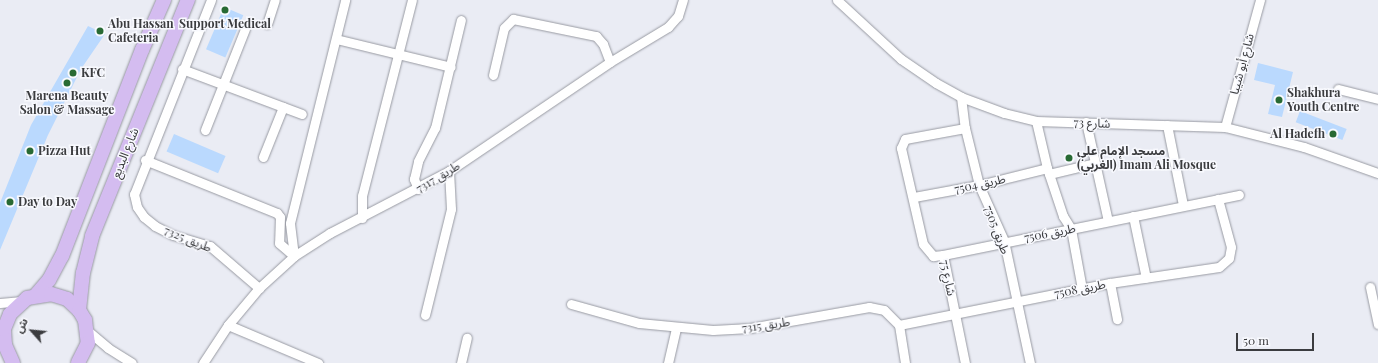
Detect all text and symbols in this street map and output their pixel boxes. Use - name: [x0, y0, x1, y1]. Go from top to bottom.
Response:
- marker: Support Medical: [219, 4, 231, 16]
- place label: Abu Hassan Cafeteria: [108, 17, 174, 45]
- place label: Support Medical: [179, 17, 271, 31]
- marker: Abu Hassan Cafeteria: [95, 26, 105, 36]
- street label: شارع أبو شيبا: [1227, 32, 1257, 96]
- place label: KFC: [81, 66, 105, 80]
- marker: KFC: [68, 68, 78, 78]
- marker: Marena Beauty Salon & Massage: [62, 78, 72, 88]
- place label: Shakhura Youth Centre: [1287, 86, 1359, 114]
- place label: Marena Beauty Salon & Massage: [20, 89, 114, 117]
- marker: Shakhura Youth Centre: [1274, 95, 1284, 105]
- street label: شارع 73: [1073, 115, 1111, 131]
- street label: شارع البديع: [108, 126, 142, 180]
- place label: Al Hadefh: [1270, 127, 1325, 141]
- marker: Al Hadefh: [1328, 129, 1338, 139]
- place label: Pizza Hut: [38, 144, 91, 158]
- place label: مسجد الإمام علي (الغربي) Imam Ali Mosque: [1077, 144, 1216, 172]
- marker: Pizza Hut: [25, 146, 35, 156]
- marker: مسجد الإمام علي (الغربي) Imam Ali Mosque: [1064, 153, 1074, 163]
- street label: طريق 7317: [414, 158, 462, 196]
- street label: طريق 7504: [953, 172, 1007, 196]
- place label: Day to Day: [18, 195, 78, 209]
- marker: Day to Day: [5, 197, 15, 207]
- street label: طريق 7505: [981, 204, 1013, 256]
- street label: طريق 7506: [1023, 221, 1077, 245]
- street label: طريق 7325: [162, 223, 214, 255]
- street label: شارع 75: [937, 259, 959, 297]
- street label: طريق 7508: [1053, 277, 1107, 301]
- north arrow: [12, 311, 52, 351]
- text: ش: [11, 315, 31, 335]
- street label: طريق 7315: [741, 315, 791, 335]
- scale bar: [1238, 325, 1316, 351]
- text: 50 m: [1243, 332, 1269, 348]

